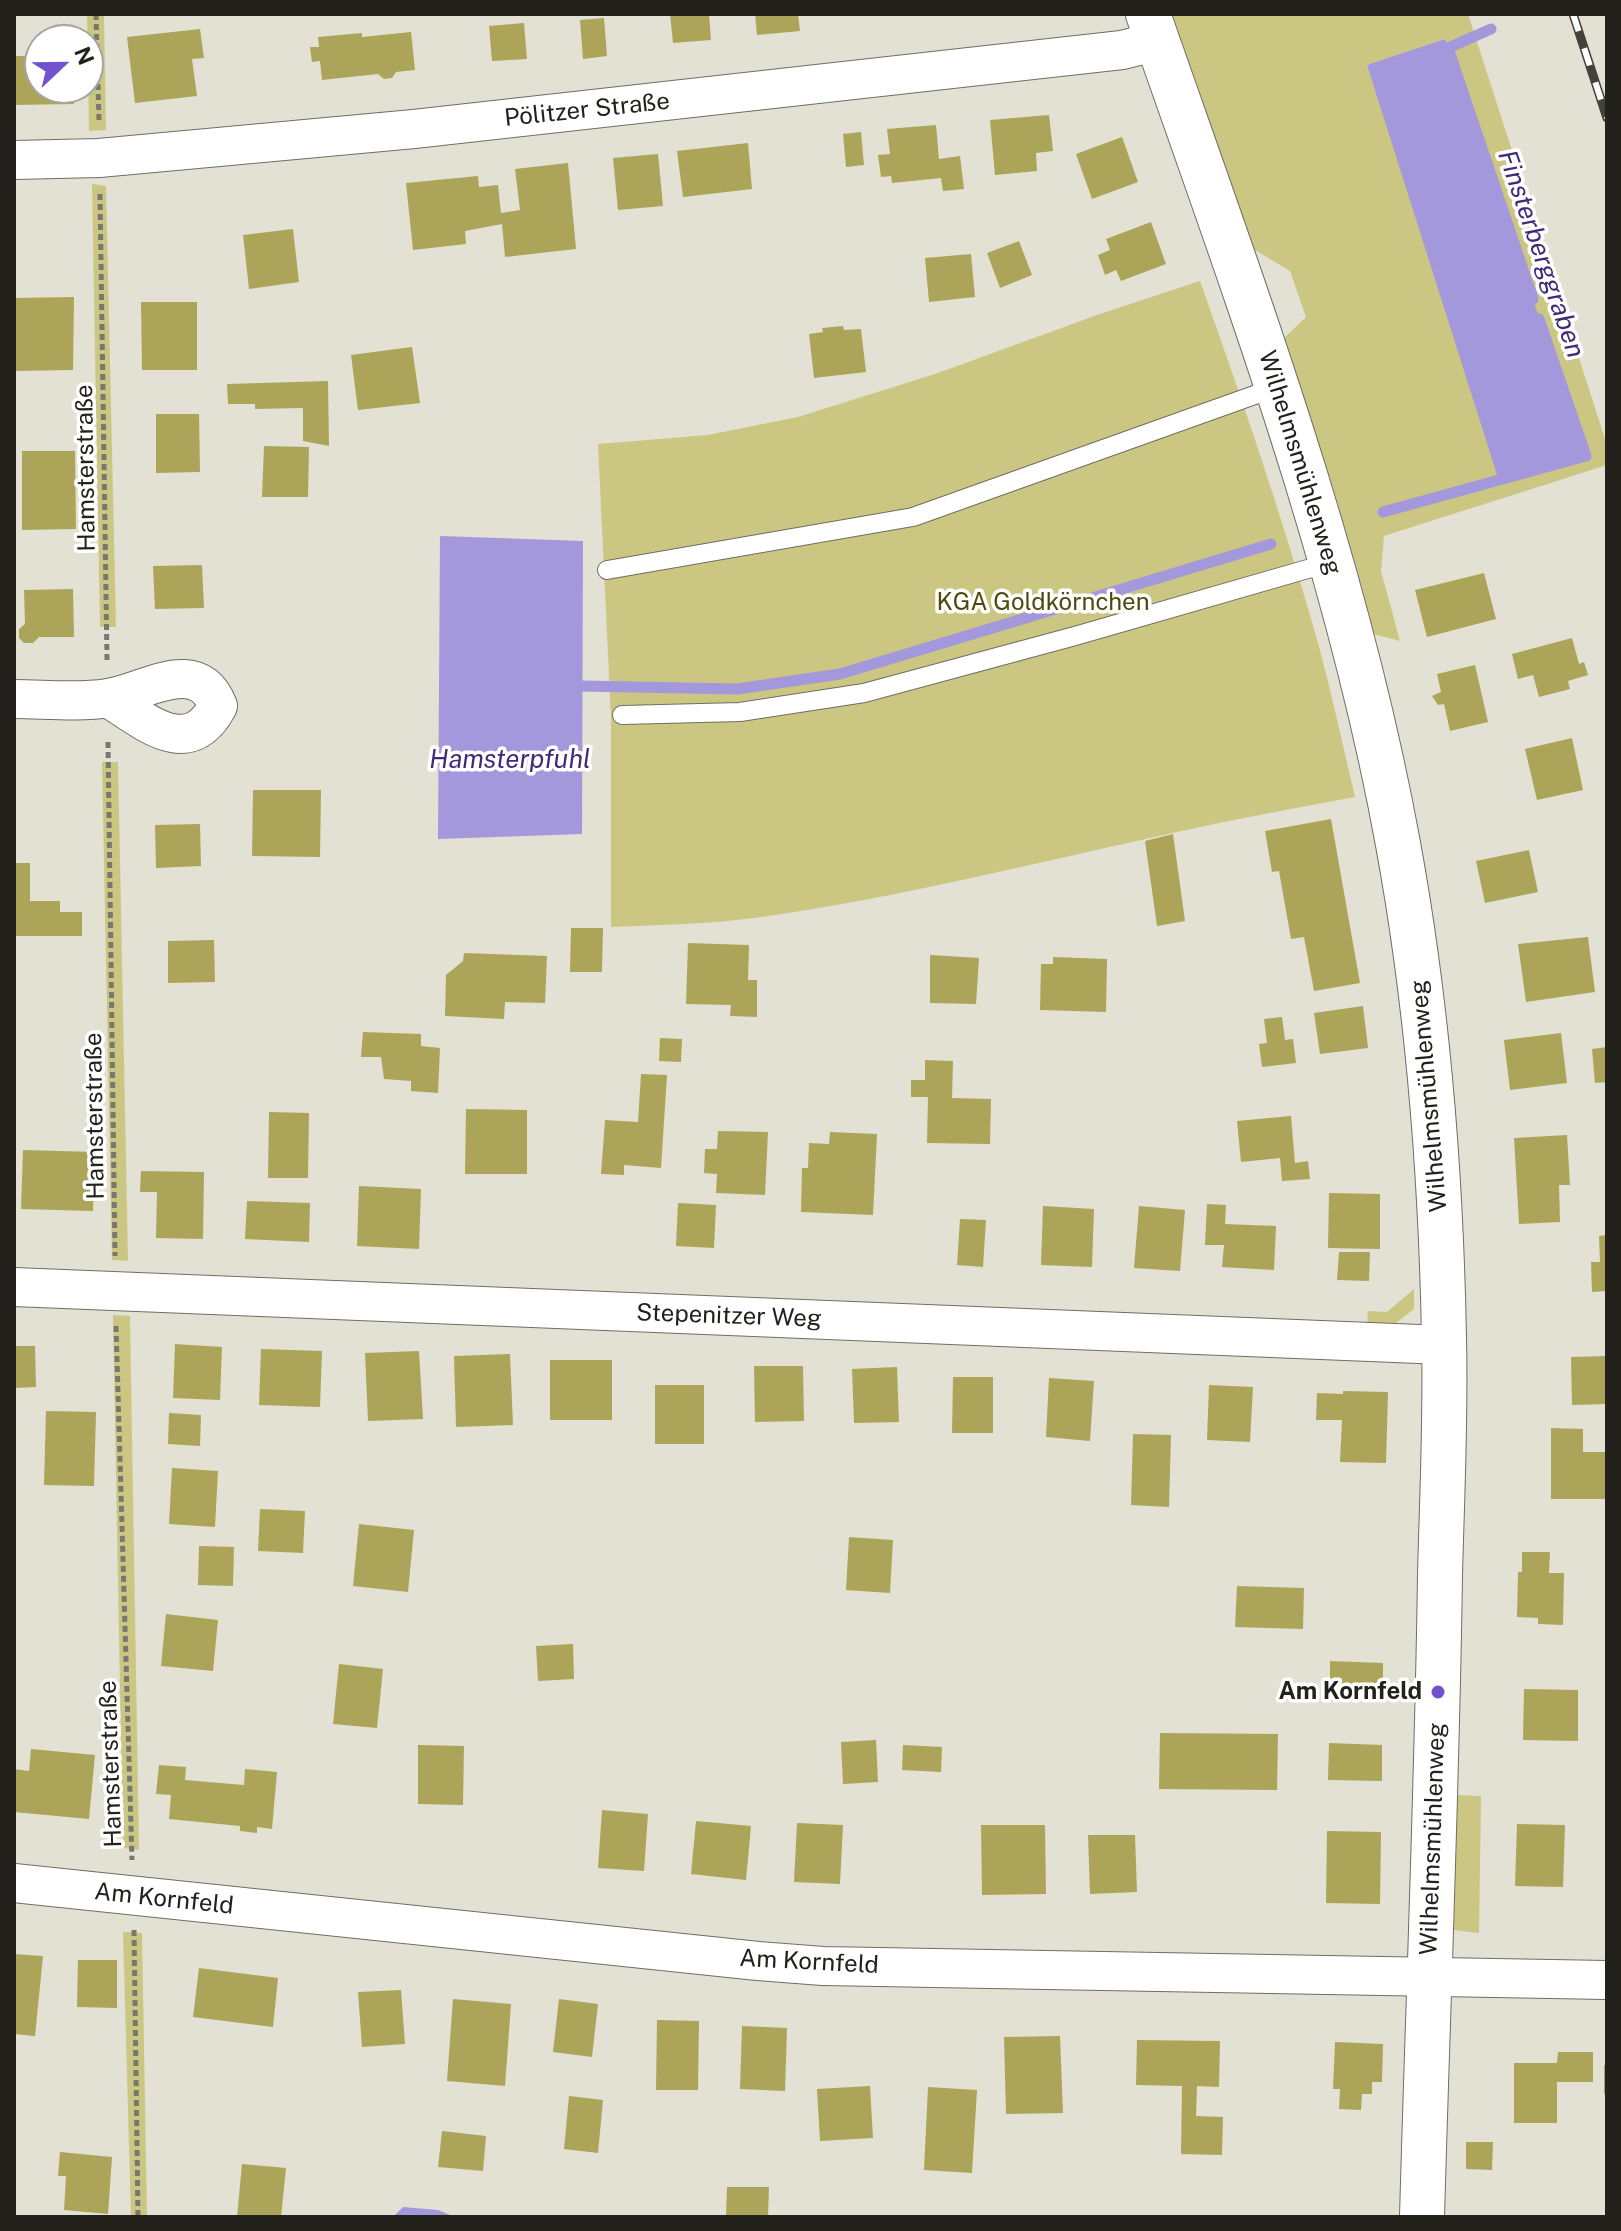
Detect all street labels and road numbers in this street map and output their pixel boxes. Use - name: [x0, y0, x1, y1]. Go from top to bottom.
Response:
- street label: Pölitzer Straße: [503, 87, 671, 133]
- street label: Wilhelmsmühlenweg: [1252, 347, 1348, 579]
- street label: Hamsterstraße: [70, 384, 102, 552]
- street label: Wilhelmsmühlenweg: [1405, 979, 1453, 1213]
- street label: Hamsterstraße: [79, 1032, 111, 1200]
- street label: Stepenitzer Weg: [636, 1298, 822, 1334]
- street label: Hamsterstraße: [94, 1680, 128, 1848]
- street label: Wilhelmsmühlenweg: [1415, 1722, 1451, 1956]
- street label: Am Kornfeld: [93, 1877, 235, 1921]
- street label: Am Kornfeld: [739, 1944, 879, 1980]

